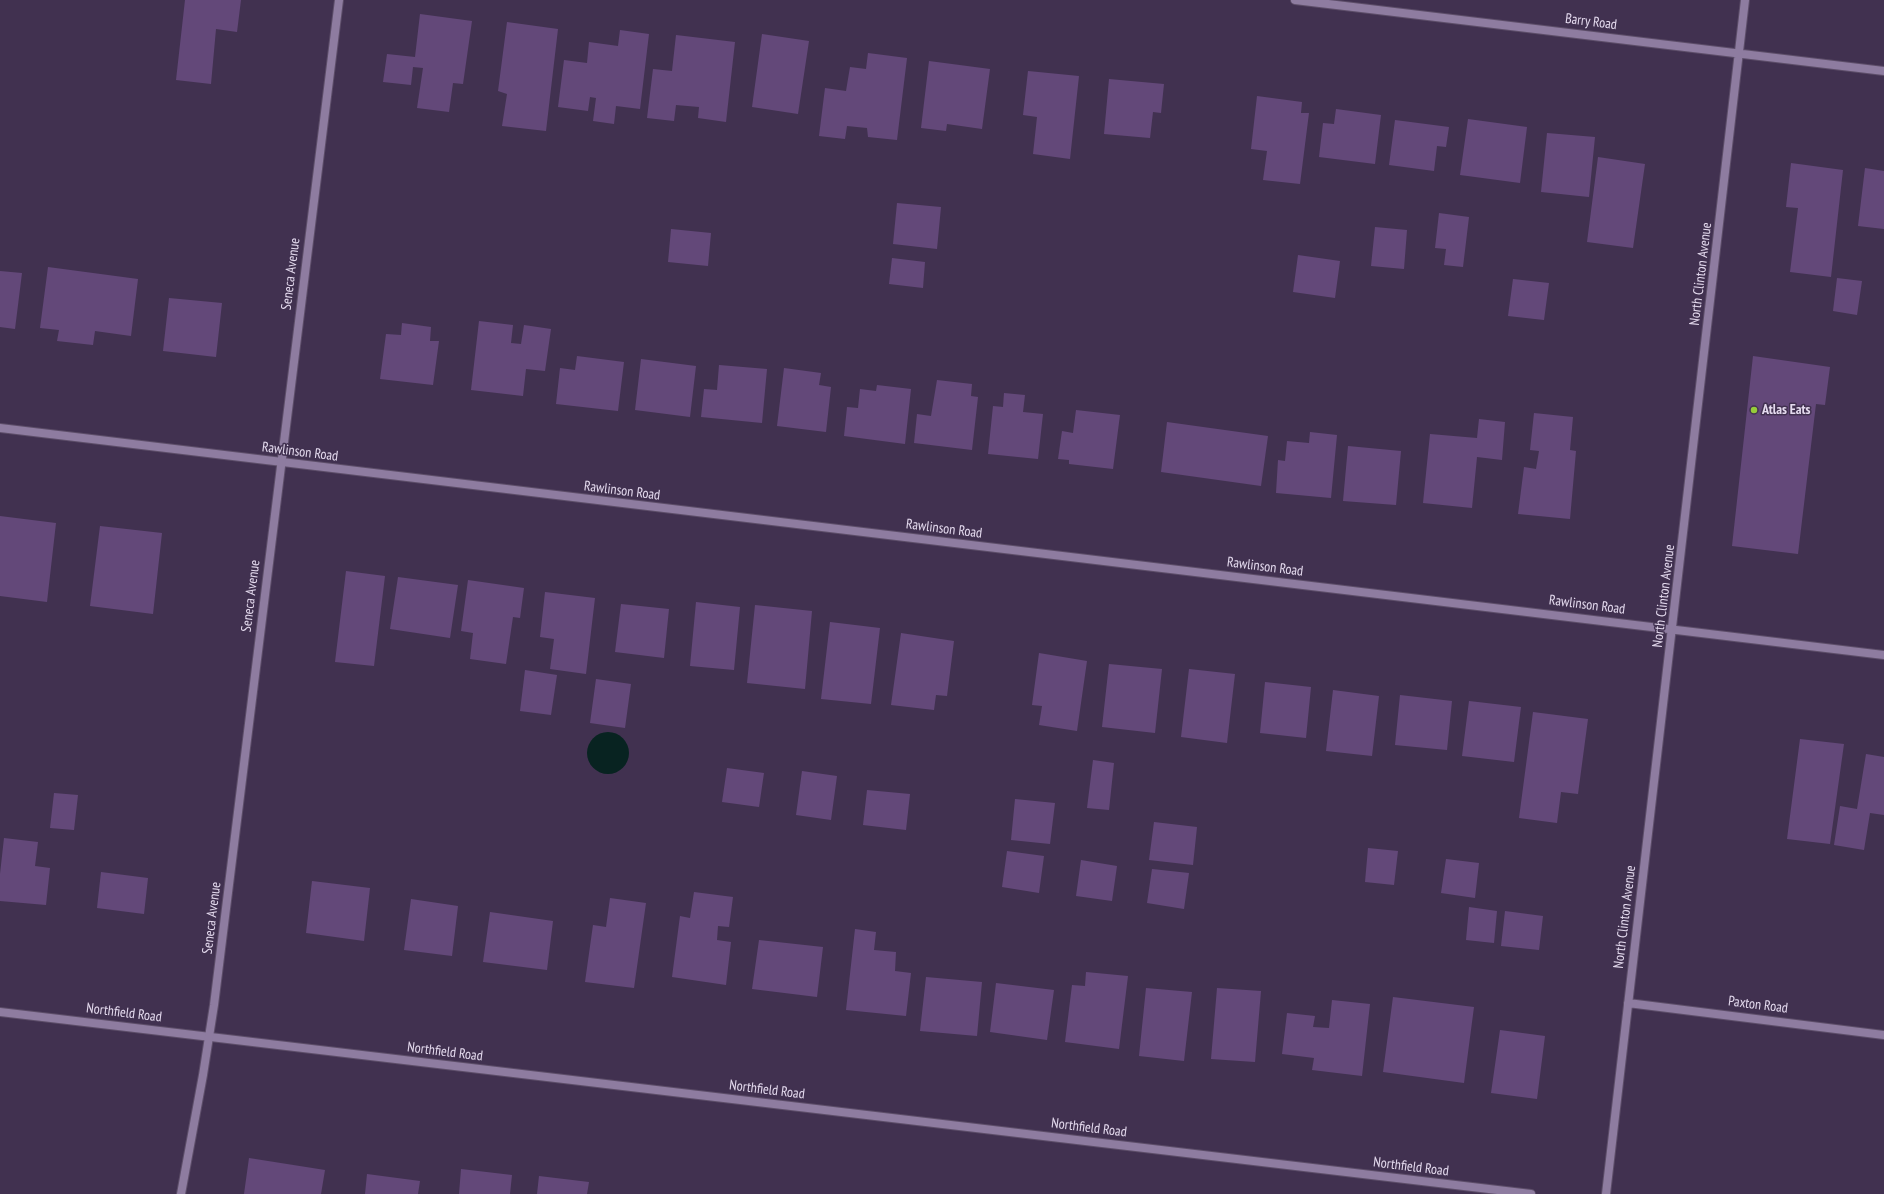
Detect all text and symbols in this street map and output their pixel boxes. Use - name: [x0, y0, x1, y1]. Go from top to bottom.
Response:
- street label: Barry Road: [1564, 10, 1618, 34]
- street label: North Clinton Avenue: [1686, 221, 1716, 327]
- street label: Seneca Avenue: [278, 237, 304, 311]
- place label: Atlas Eats: [1762, 402, 1810, 418]
- marker: Atlas Eats: [1749, 405, 1759, 415]
- street label: Rawlinson Road: [261, 439, 339, 465]
- street label: Rawlinson Road: [583, 478, 661, 504]
- street label: Rawlinson Road: [905, 516, 983, 542]
- street label: North Clinton Avenue: [1649, 543, 1679, 649]
- street label: Rawlinson Road: [1226, 554, 1304, 580]
- street label: Seneca Avenue: [238, 559, 264, 633]
- street label: Rawlinson Road: [1548, 592, 1626, 618]
- street label: North Clinton Avenue: [1610, 864, 1640, 970]
- street label: Seneca Avenue: [199, 881, 225, 955]
- street label: Paxton Road: [1727, 993, 1789, 1017]
- street label: Northfield Road: [85, 1000, 163, 1026]
- street label: Northfield Road: [406, 1039, 484, 1065]
- street label: Northfield Road: [728, 1077, 806, 1103]
- street label: Northfield Road: [1050, 1115, 1128, 1141]
- street label: Northfield Road: [1372, 1154, 1450, 1180]

